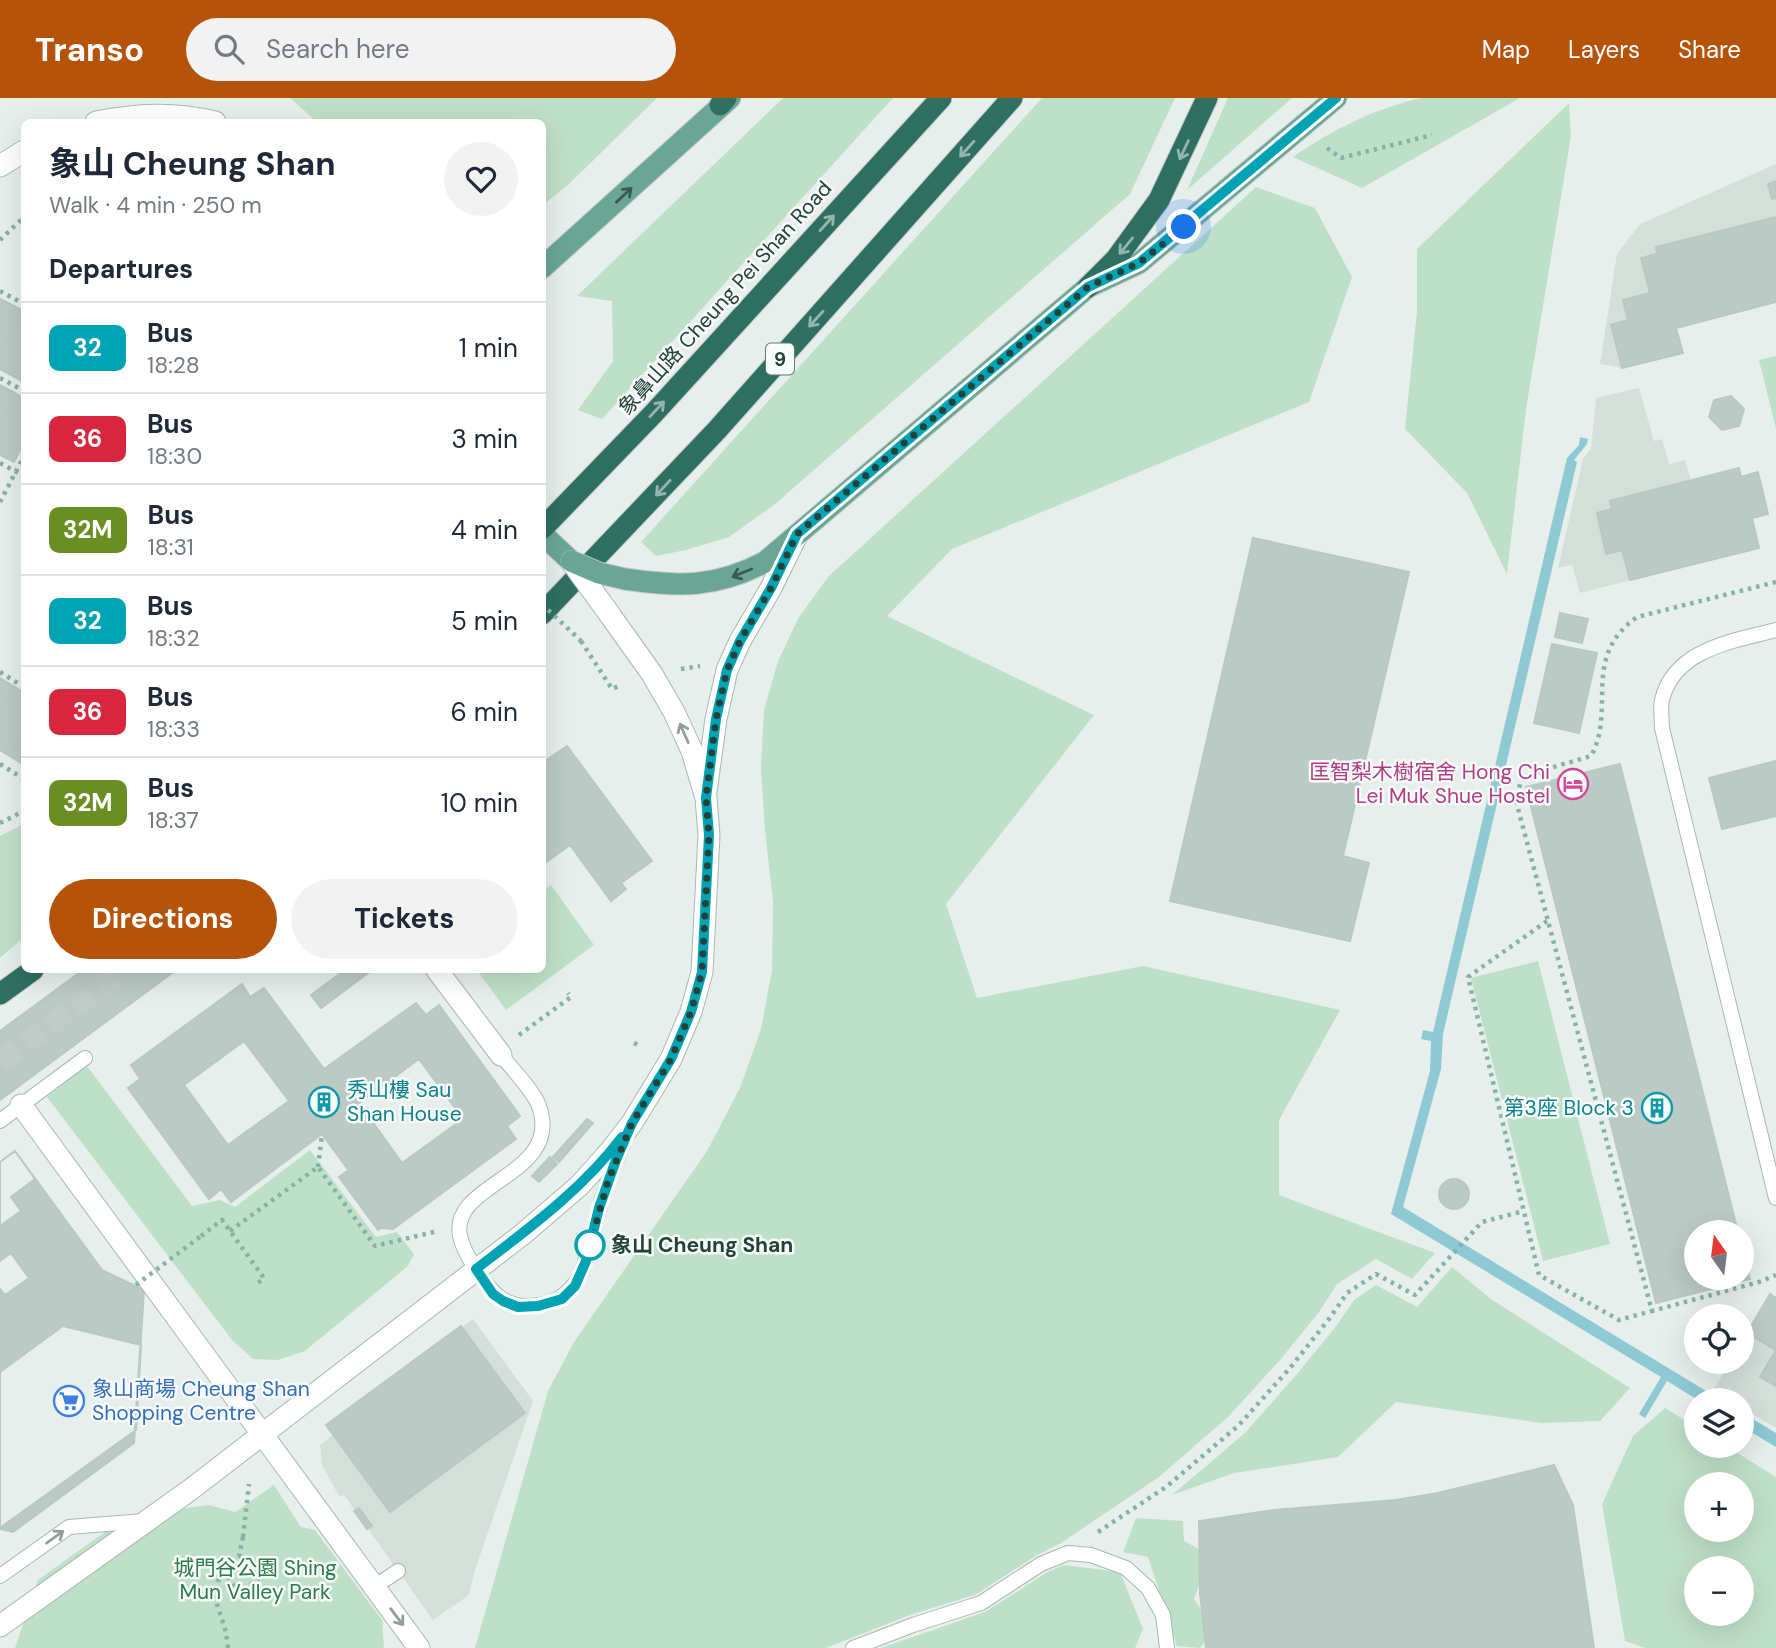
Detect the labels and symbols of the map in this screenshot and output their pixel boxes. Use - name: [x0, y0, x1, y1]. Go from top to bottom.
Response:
- one-way arrow: [1177, 138, 1190, 160]
- one-way arrow: [959, 140, 975, 158]
- street label: 象鼻山路 Cheung Pei Shan Road: [612, 175, 838, 421]
- one-way arrow: [615, 186, 632, 203]
- your location: [1166, 209, 1201, 244]
- one-way arrow: [819, 214, 835, 232]
- one-way arrow: [1118, 236, 1134, 254]
- one-way arrow: [808, 310, 824, 328]
- road number: 9: [766, 344, 794, 374]
- one-way arrow: [649, 400, 665, 418]
- one-way arrow: [655, 479, 672, 496]
- one-way arrow: [732, 568, 753, 581]
- one-way arrow: [677, 723, 690, 744]
- place label: 匡智梨木樹宿舍 Hong Chi Lei Muk Shue Hostel: [1309, 758, 1550, 810]
- hotel icon: 匡智梨木樹宿舍 Hong Chi Lei Muk Shue Hostel: [1556, 767, 1590, 801]
- place label: 秀山樓 Sau Shan House: [347, 1076, 462, 1128]
- building icon: 秀山樓 Sau Shan House: [307, 1085, 341, 1119]
- building icon: 第3座 Block 3: [1640, 1091, 1674, 1125]
- place label: 第3座 Block 3: [1504, 1094, 1634, 1122]
- north arrow: [1684, 1220, 1754, 1290]
- marker: 象山 Cheung Shan: [575, 1230, 605, 1260]
- place label: 象山 Cheung Shan: [611, 1231, 793, 1259]
- place label: 象山商場 Cheung Shan Shopping Centre: [92, 1375, 310, 1427]
- supermarket icon: 象山商場 Cheung Shan Shopping Centre: [52, 1384, 86, 1418]
- one-way arrow: [46, 1530, 65, 1545]
- park label: 城門谷公園 Shing Mun Valley Park: [173, 1554, 337, 1606]
- one-way arrow: [390, 1607, 404, 1626]

